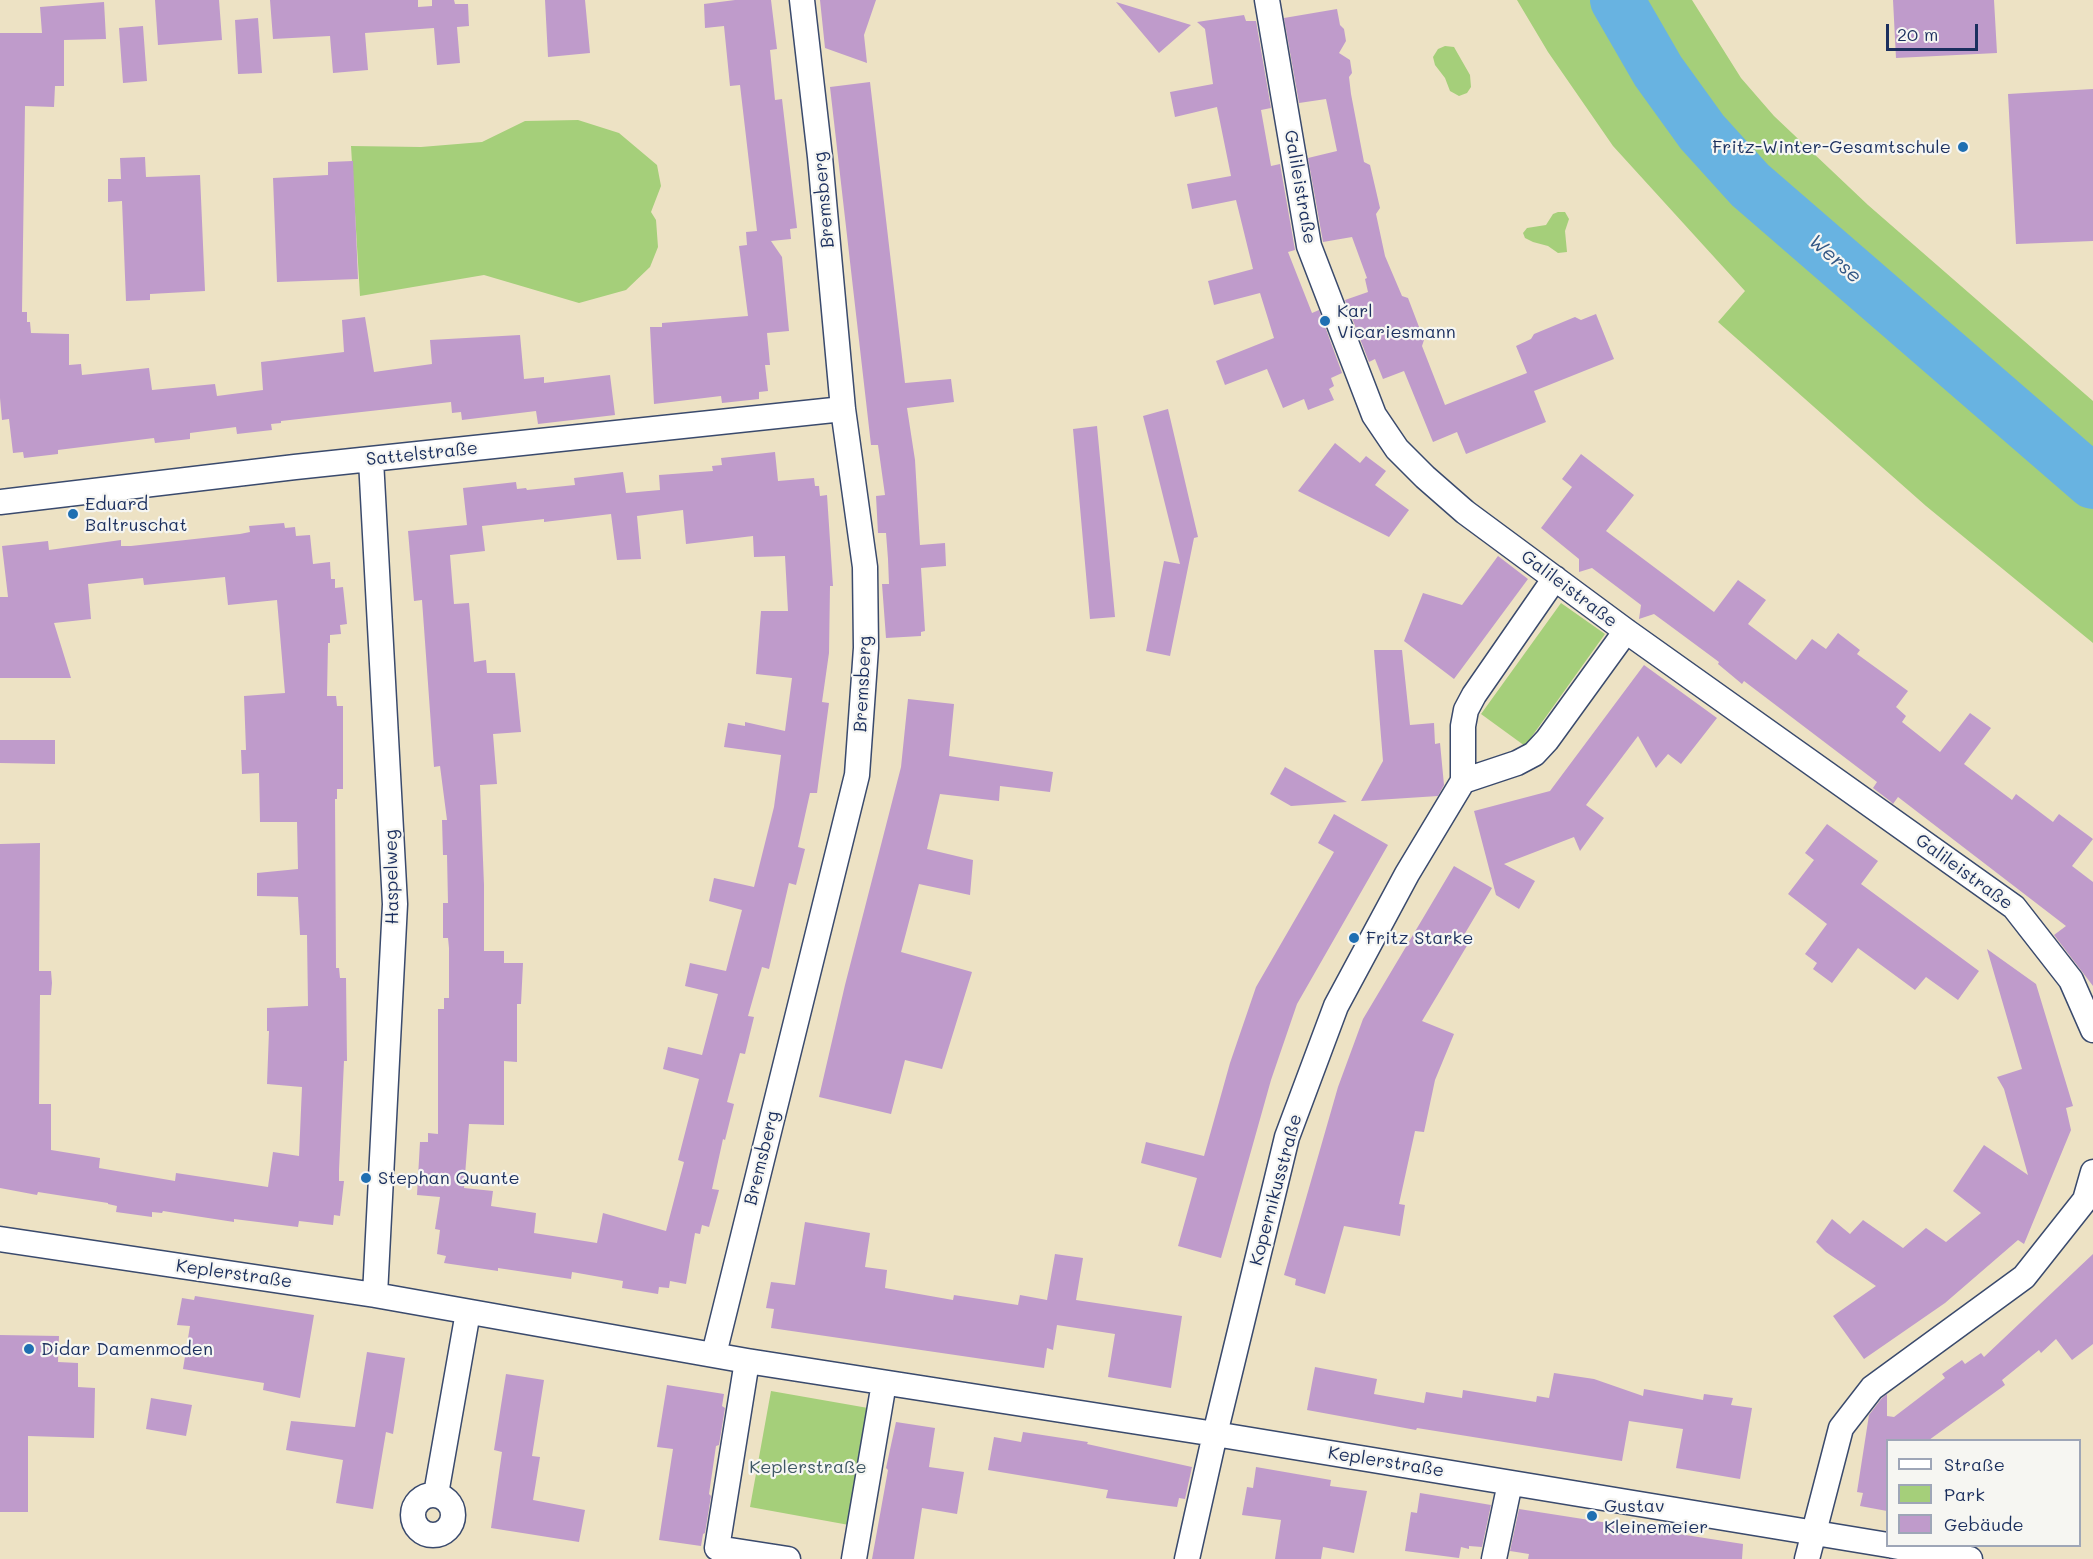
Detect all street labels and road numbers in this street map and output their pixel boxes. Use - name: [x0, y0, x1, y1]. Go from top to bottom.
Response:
- street label: Galileistraße: [1279, 128, 1321, 246]
- street label: Bremsberg: [809, 151, 839, 249]
- street label: Sattelstraße: [365, 437, 479, 471]
- street label: Galileistraße: [1516, 546, 1622, 632]
- street label: Bremsberg: [850, 635, 876, 733]
- street label: Haspelweg: [380, 829, 404, 925]
- street label: Galileistraße: [1911, 829, 2017, 915]
- street label: Bremsberg: [740, 1109, 784, 1207]
- street label: Kopernikusstraße: [1245, 1112, 1307, 1268]
- street label: Keplerstraße: [174, 1255, 294, 1293]
- street label: Keplerstraße: [1326, 1442, 1446, 1482]

